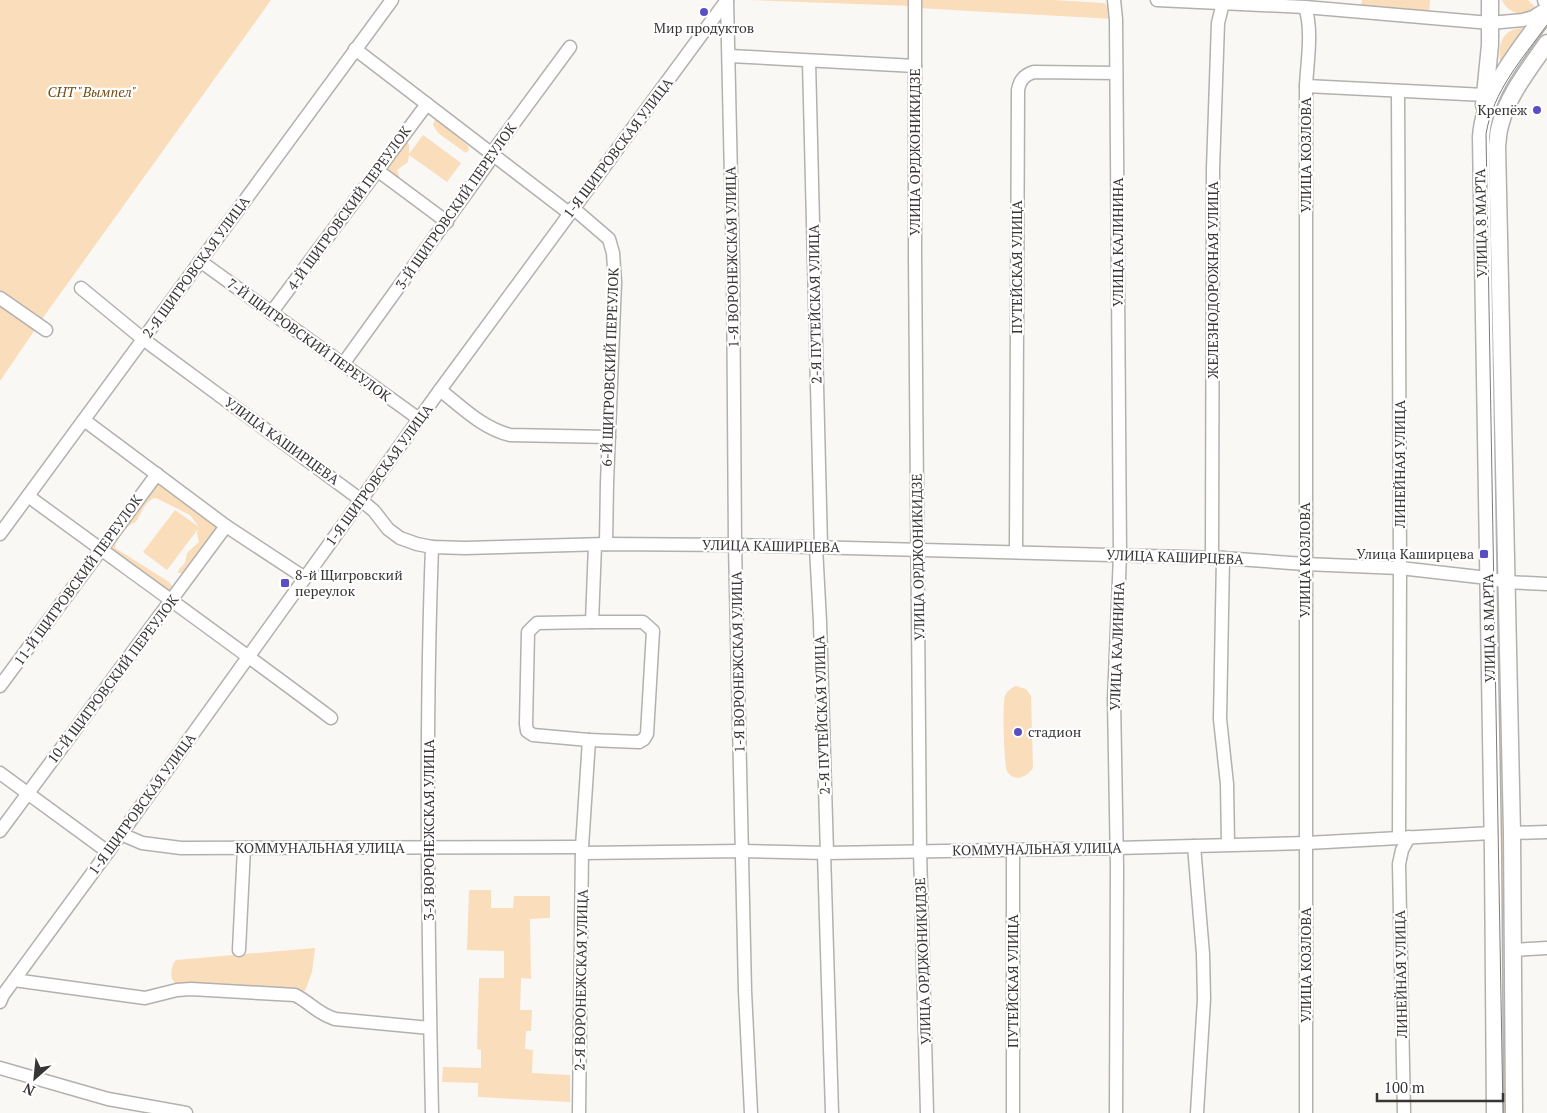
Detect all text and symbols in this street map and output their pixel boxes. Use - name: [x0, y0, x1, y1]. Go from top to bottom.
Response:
- marker: Мир продуктов: [698, 6, 710, 18]
- place label: Мир продуктов: [654, 18, 754, 37]
- street label: УЛИЦА ОРДЖОНИКИДЗЕ: [905, 68, 924, 236]
- street label: 1-Я ЩИГРОВСКАЯ УЛИЦА: [559, 73, 677, 222]
- park label: СНТ "Вымпел": [48, 82, 137, 101]
- street label: УЛИЦА КОЗЛОВА: [1296, 97, 1315, 213]
- place label: Крепёж: [1478, 100, 1528, 119]
- marker: Крепёж: [1531, 104, 1543, 116]
- street label: 3-Й ЩИГРОВСКИЙ ПЕРЕУЛОК: [391, 118, 521, 293]
- street label: 4-Й ЩИГРОВСКИЙ ПЕРЕУЛОК: [282, 121, 415, 294]
- street label: 1-Я ВОРОНЕЖСКАЯ УЛИЦА: [720, 166, 743, 348]
- street label: УЛИЦА 8 МАРТА: [1470, 168, 1491, 278]
- street label: УЛИЦА КАЛИНИНА: [1108, 177, 1127, 307]
- street label: ЖЕЛЕЗНОДОРОЖНАЯ УЛИЦА: [1203, 181, 1222, 379]
- street label: 2-Я ЩИГРОВСКАЯ УЛИЦА: [138, 192, 254, 341]
- street label: ПУТЕЙСКАЯ УЛИЦА: [1007, 200, 1026, 334]
- street label: 2-Я ПУТЕЙСКАЯ УЛИЦА: [804, 224, 825, 384]
- street label: 6-Й ЩИГРОВСКИЙ ПЕРЕУЛОК: [597, 266, 623, 467]
- street label: 7-Й ЩИГРОВСКИЙ ПЕРЕУЛОК: [223, 274, 396, 406]
- street label: УЛИЦА КАШИРЦЕВА: [221, 392, 344, 489]
- street label: 1-Я ЩИГРОВСКАЯ УЛИЦА: [321, 400, 437, 549]
- street label: ЛИНЕЙНАЯ УЛИЦА: [1390, 400, 1409, 529]
- street label: УЛИЦА ОРДЖОНИКИДЗЕ: [907, 473, 928, 641]
- street label: 11-Й ЩИГРОВСКИЙ ПЕРЕУЛОК: [9, 490, 147, 669]
- street label: УЛИЦА КОЗЛОВА: [1295, 502, 1314, 618]
- street label: УЛИЦА КАШИРЦЕВА: [702, 535, 840, 556]
- place label: Улица Каширцева: [1357, 544, 1474, 563]
- street label: УЛИЦА КАШИРЦЕВА: [1106, 545, 1245, 568]
- marker: Улица Каширцева: [1478, 548, 1490, 560]
- place label: 8-й Щигровский переулок: [295, 565, 403, 600]
- street label: 1-Я ВОРОНЕЖСКАЯ УЛИЦА: [726, 571, 749, 753]
- street label: УЛИЦА 8 МАРТА: [1478, 573, 1499, 683]
- marker: 8-й Щигровский переулок: [279, 577, 291, 589]
- street label: УЛИЦА КАЛИНИНА: [1105, 581, 1128, 711]
- street label: 10-Й ЩИГРОВСКИЙ ПЕРЕУЛОК: [43, 590, 183, 767]
- street label: 2-Я ПУТЕЙСКАЯ УЛИЦА: [809, 635, 834, 795]
- place label: стадион: [1028, 722, 1082, 741]
- marker: стадион: [1012, 726, 1024, 738]
- street label: 1-Я ЩИГРОВСКАЯ УЛИЦА: [84, 729, 200, 878]
- street label: 3-Я ВОРОНЕЖСКАЯ УЛИЦА: [419, 739, 438, 921]
- street label: КОММУНАЛЬНАЯ УЛИЦА: [235, 838, 405, 857]
- street label: КОММУНАЛЬНАЯ УЛИЦА: [952, 838, 1122, 859]
- street label: УЛИЦА ОРДЖОНИКИДЗЕ: [910, 877, 935, 1045]
- street label: 2-Я ВОРОНЕЖСКАЯ УЛИЦА: [569, 889, 592, 1071]
- street label: УЛИЦА КОЗЛОВА: [1296, 907, 1315, 1023]
- street label: ЛИНЕЙНАЯ УЛИЦА: [1390, 909, 1411, 1039]
- street label: ПУТЕЙСКАЯ УЛИЦА: [1003, 914, 1022, 1048]
- north arrow: [10, 1053, 60, 1103]
- scale bar: [1377, 1070, 1503, 1102]
- text: 100 m: [1384, 1077, 1425, 1097]
- text: N: [19, 1079, 38, 1101]

